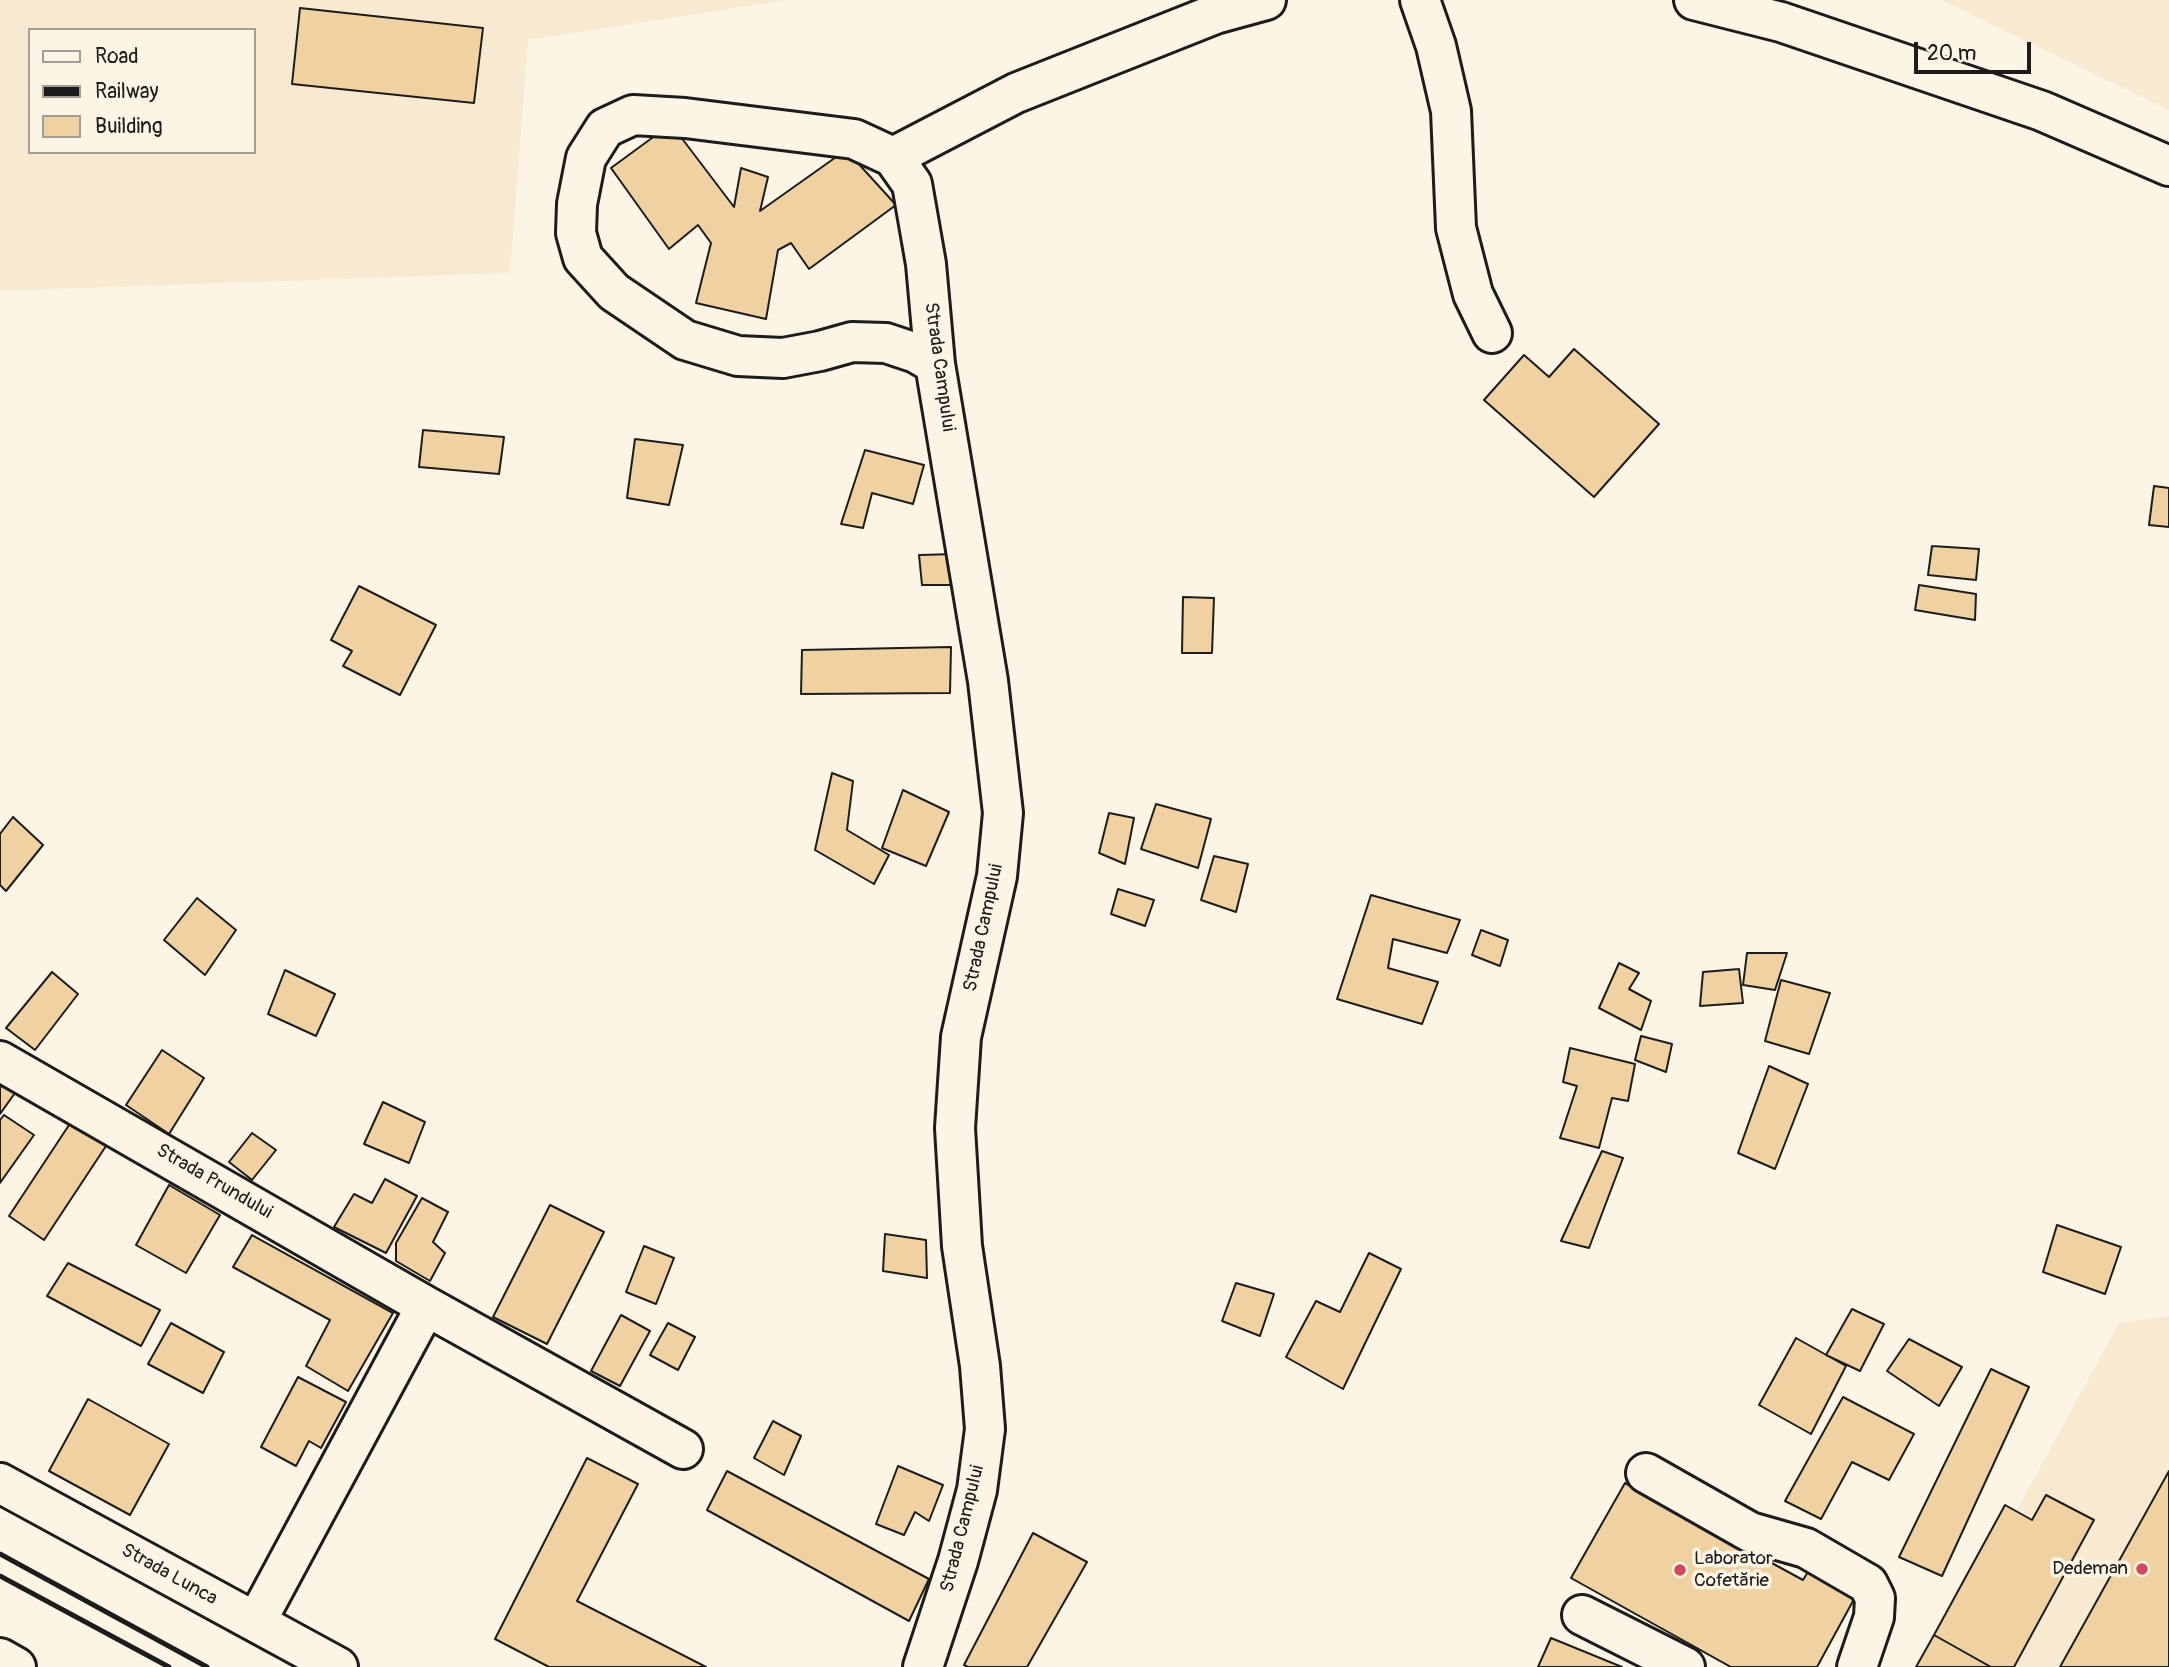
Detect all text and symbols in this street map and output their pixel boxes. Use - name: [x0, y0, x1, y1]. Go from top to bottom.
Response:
- legend: [28, 28, 256, 154]
- scale bar: [1917, 28, 2034, 72]
- text: 20 m: [1927, 40, 1976, 67]
- text: Road: [95, 43, 139, 70]
- text: Railway: [95, 78, 159, 105]
- text: Building: [95, 113, 162, 140]
- street label: Strada Campului: [919, 301, 959, 433]
- street label: Strada Campului: [959, 862, 1009, 994]
- street label: Strada Prundului: [152, 1140, 276, 1224]
- street label: Strada Campului: [936, 1463, 990, 1595]
- street label: Strada Lunca: [117, 1539, 221, 1611]
- place label: Laborator Cofetărie: [1694, 1548, 1773, 1592]
- place label: Dedeman: [2052, 1558, 2128, 1580]
- marker: Dedeman: [2134, 1561, 2150, 1577]
- marker: Laborator Cofetărie: [1672, 1562, 1688, 1578]

